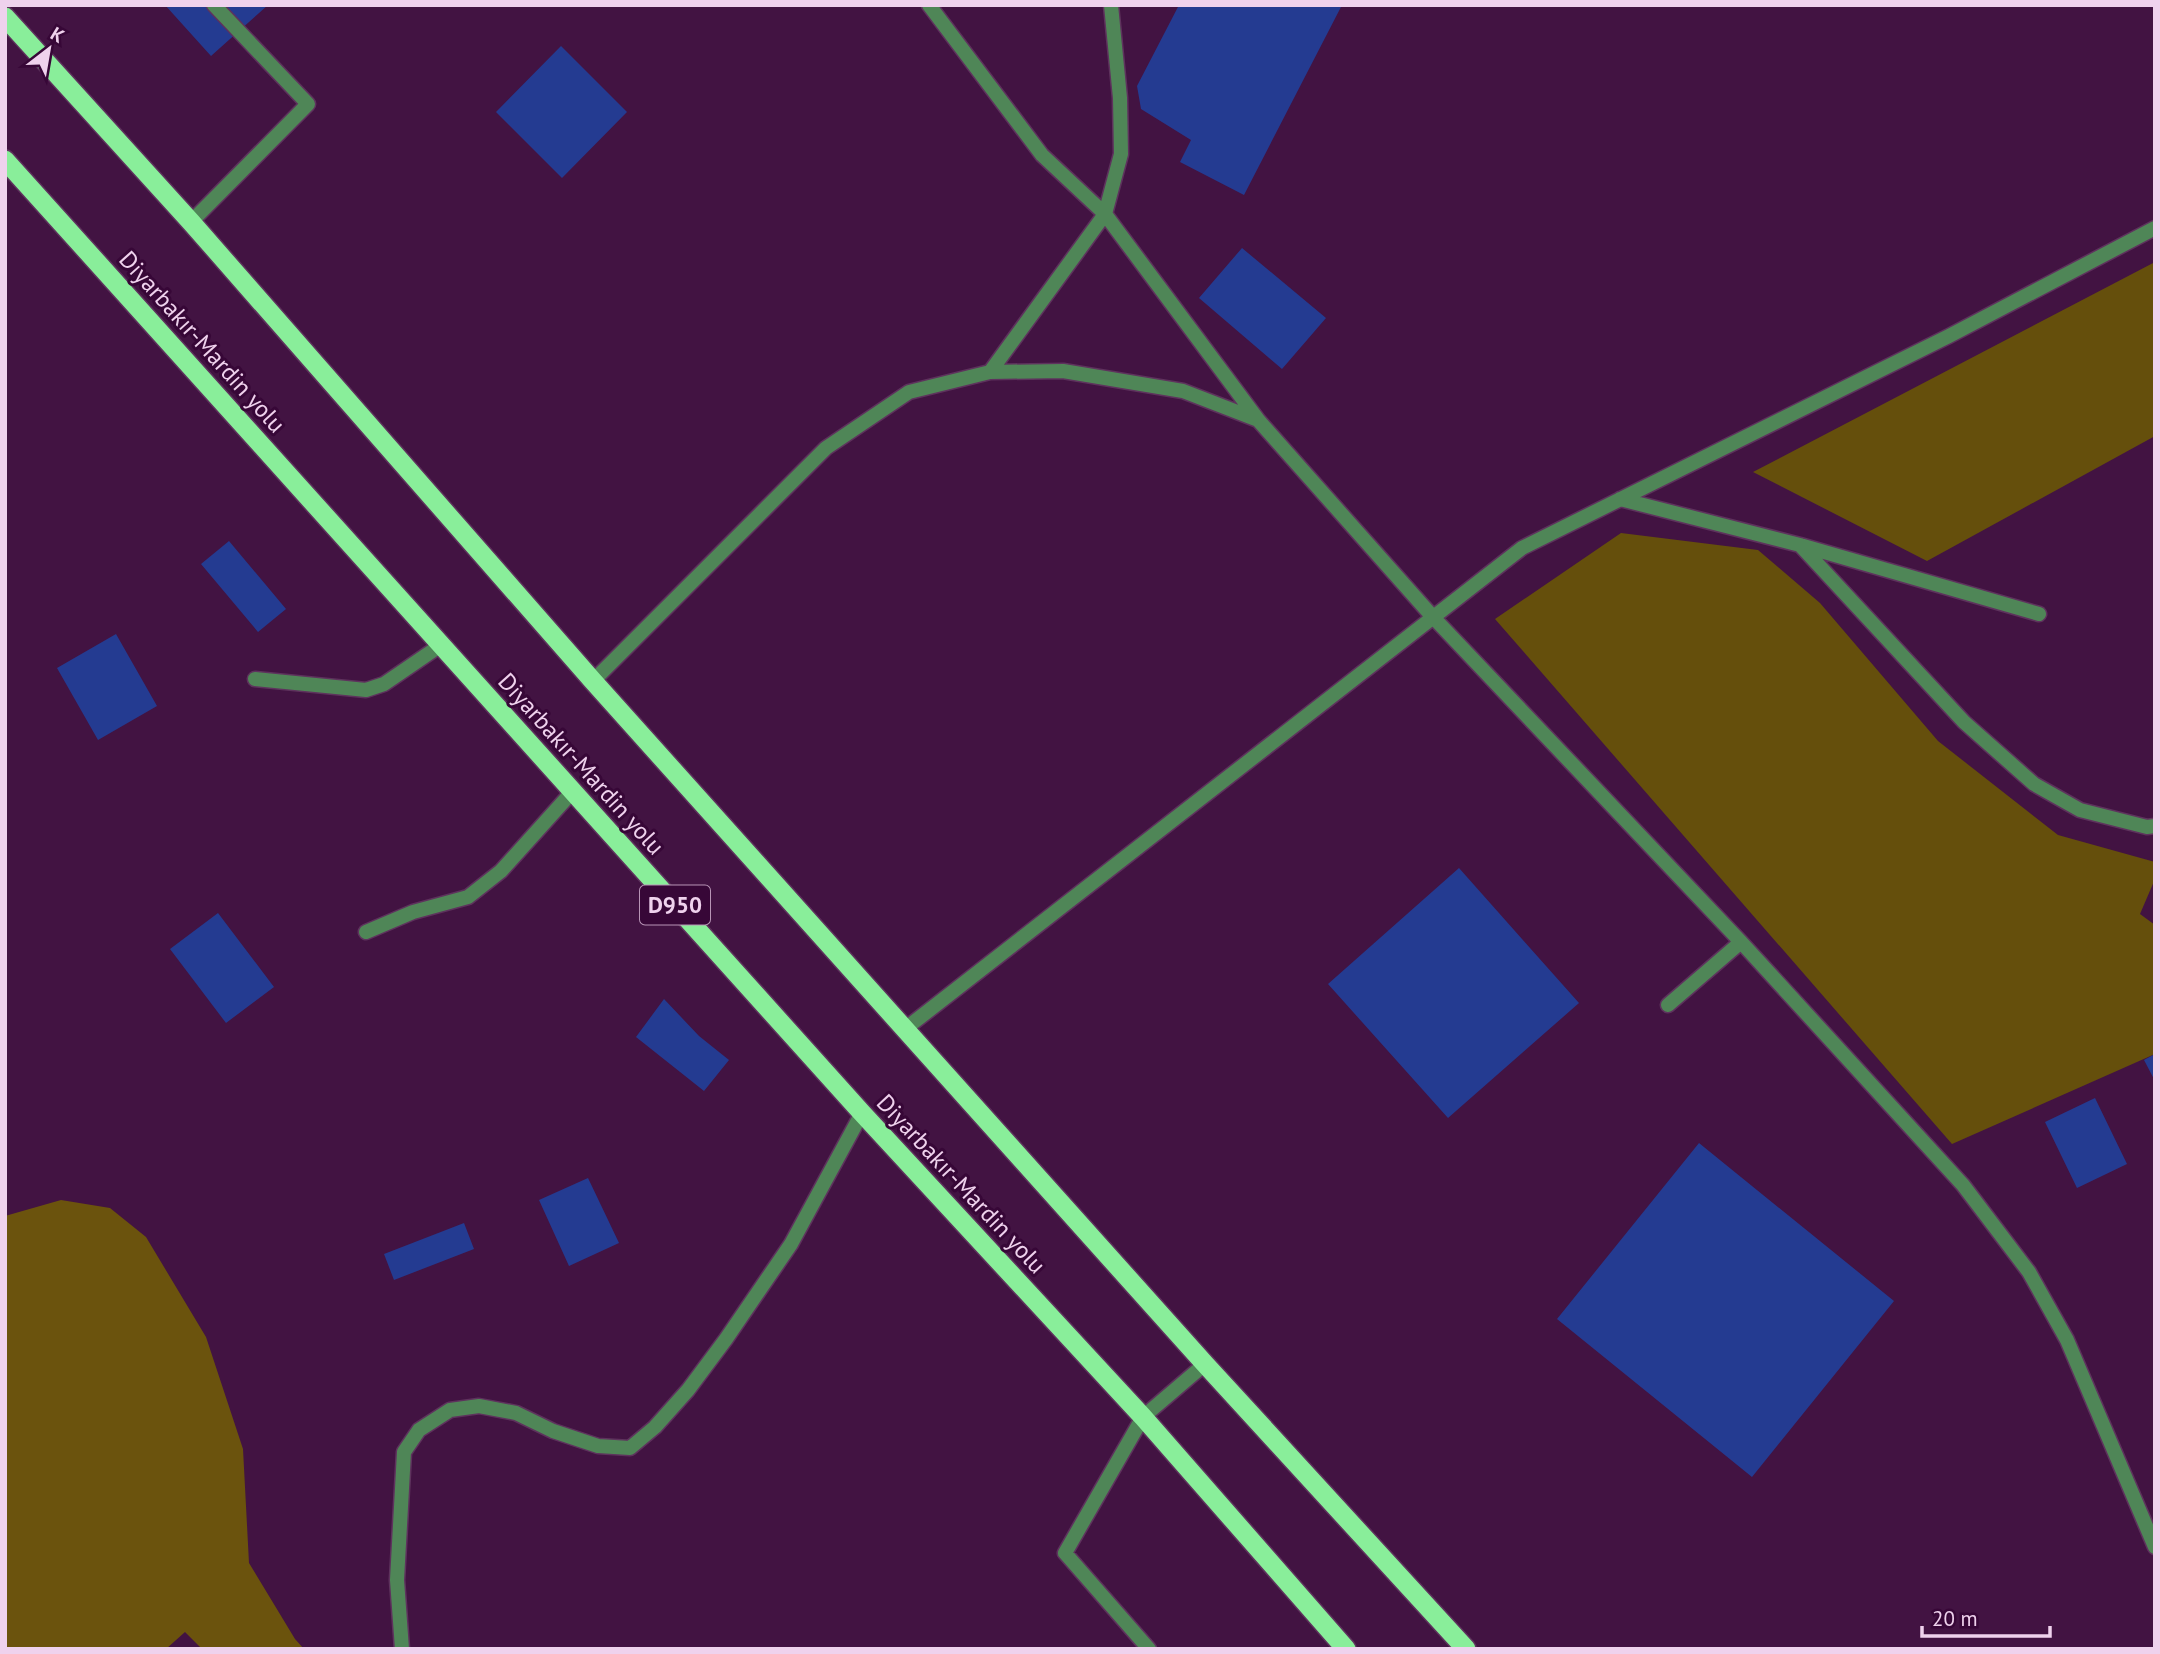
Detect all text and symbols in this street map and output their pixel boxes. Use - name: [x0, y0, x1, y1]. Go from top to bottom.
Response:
- north arrow: [14, 14, 84, 84]
- text: K: [47, 21, 69, 48]
- street label: Diyarbakır-Mardin yolu: [112, 244, 292, 439]
- street label: Diyarbakır-Mardin yolu: [491, 666, 671, 861]
- road number: D950: [640, 885, 710, 924]
- street label: Diyarbakır-Mardin yolu: [870, 1087, 1053, 1280]
- scale bar: [1922, 1594, 2050, 1638]
- text: 20 m: [1932, 1605, 1978, 1632]

